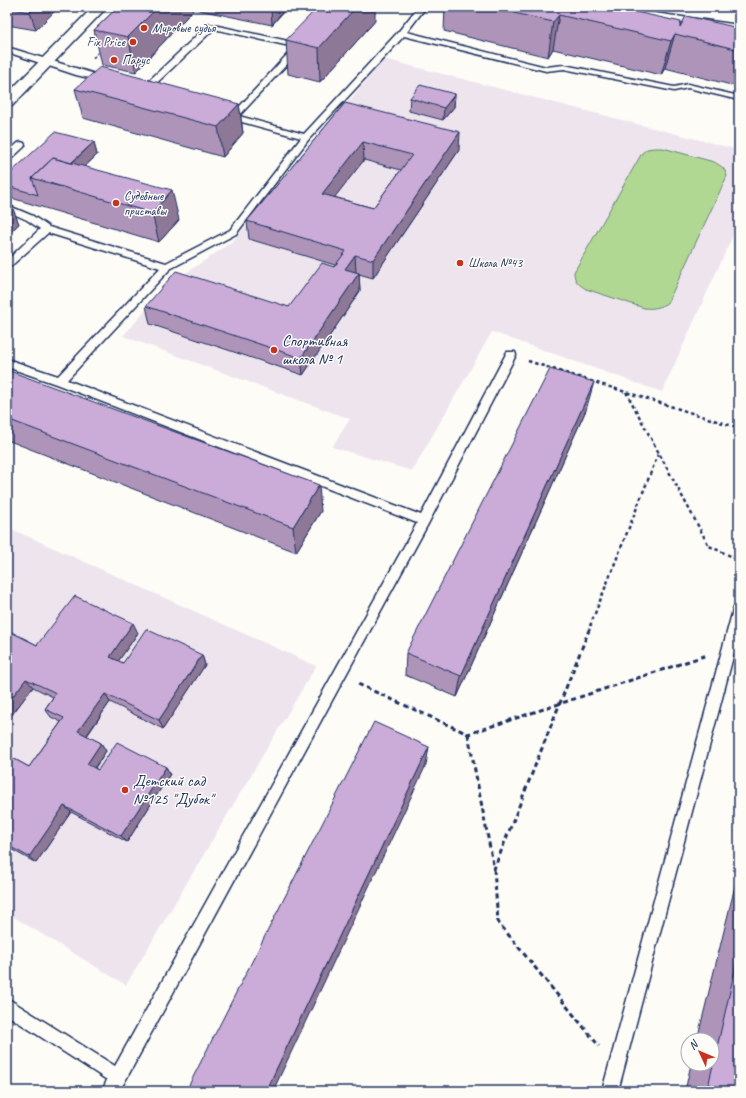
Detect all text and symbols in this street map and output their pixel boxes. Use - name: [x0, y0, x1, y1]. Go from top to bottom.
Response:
- place label: Мировые судья: [152, 20, 217, 36]
- marker: Мировые судья: [139, 23, 149, 33]
- place label: Fix Price: [87, 34, 126, 50]
- marker: Fix Price: [128, 37, 138, 47]
- place label: Парус: [122, 52, 150, 68]
- marker: Парус: [109, 55, 119, 65]
- place label: Судебные приставы: [124, 188, 167, 219]
- marker: Судебные приставы: [111, 198, 121, 208]
- place label: Школа №43: [468, 255, 523, 271]
- marker: Школа №43: [455, 258, 465, 268]
- place label: Спортивная школа № 1: [282, 331, 348, 369]
- marker: Спортивная школа № 1: [269, 345, 279, 355]
- place label: Детский сад №125 "Дубок": [133, 771, 216, 809]
- marker: Детский сад №125 "Дубок": [120, 785, 130, 795]
- north arrow: [680, 1032, 720, 1072]
- text: N: [685, 1036, 702, 1052]

